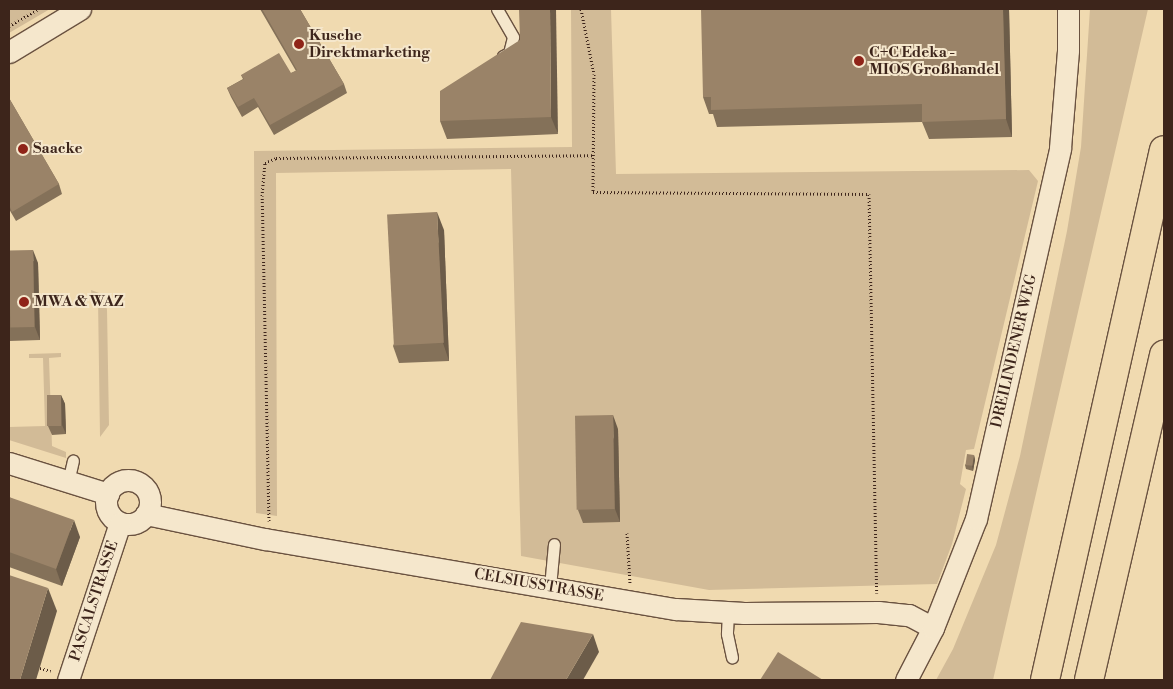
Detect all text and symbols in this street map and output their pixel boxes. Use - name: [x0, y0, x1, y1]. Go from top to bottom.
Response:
- place label: Kusche Direktmarketing: [309, 26, 430, 61]
- marker: Kusche Direktmarketing: [293, 38, 305, 50]
- place label: C+C Edeka - MIOS Großhandel: [869, 43, 999, 78]
- marker: C+C Edeka - MIOS Großhandel: [853, 55, 865, 67]
- place label: Saacke: [33, 140, 83, 158]
- marker: Saacke: [17, 143, 29, 155]
- street label: DREILINDENER WEG: [988, 273, 1040, 429]
- place label: MWA & WAZ: [34, 293, 123, 311]
- marker: MWA & WAZ: [18, 296, 30, 308]
- street label: PASCALSTRASSE: [66, 538, 122, 664]
- street label: CELSIUSSTRASSE: [473, 565, 605, 605]

